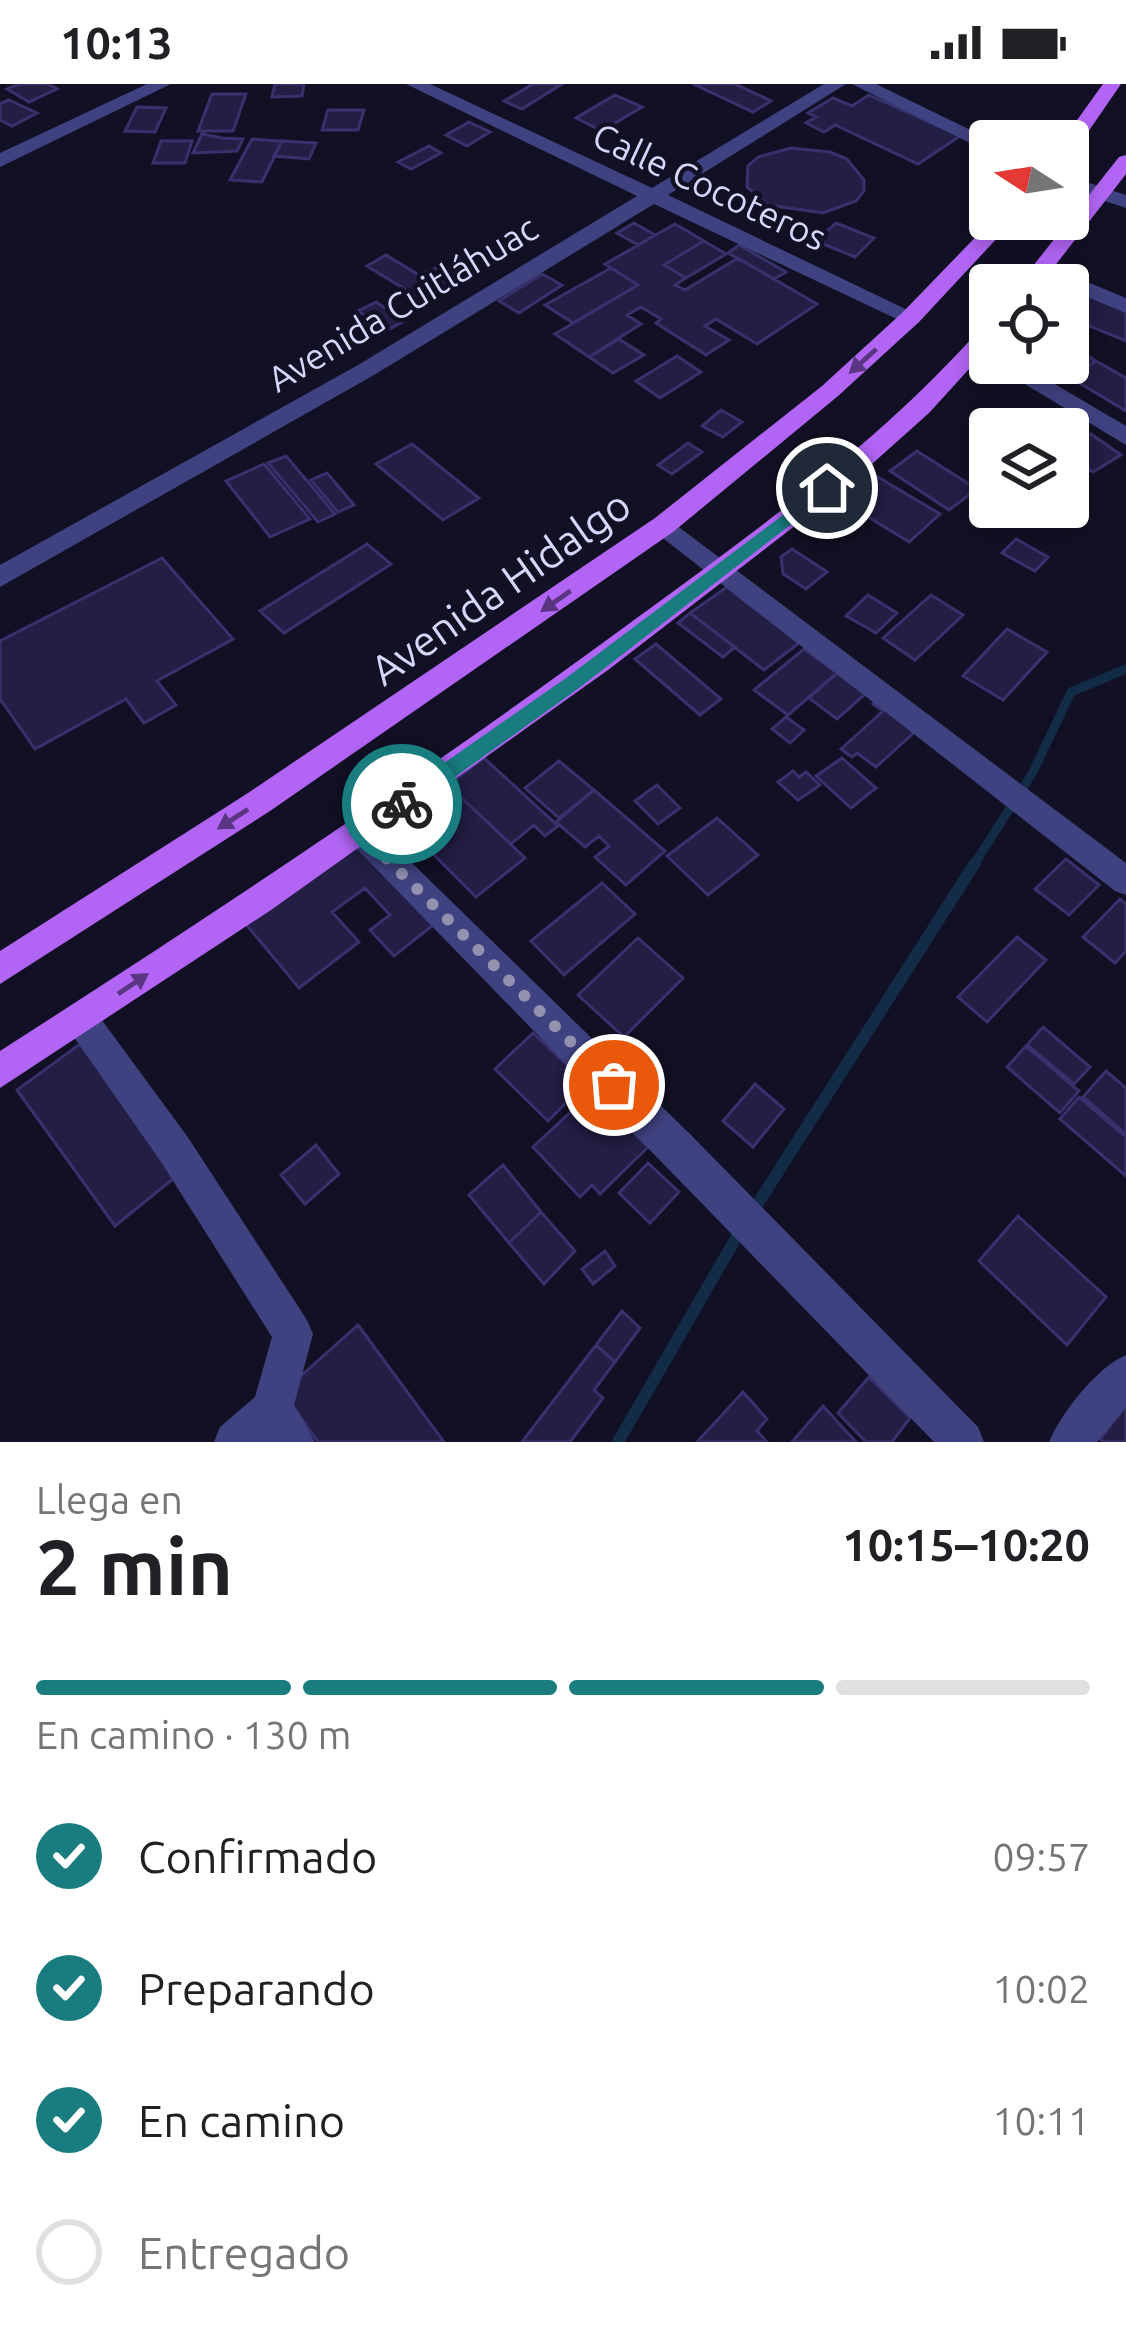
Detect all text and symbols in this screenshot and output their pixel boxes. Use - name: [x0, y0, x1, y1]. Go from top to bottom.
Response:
- text: 10:13: [60, 17, 173, 68]
- street label: Calle Cocoteros: [587, 114, 833, 258]
- north arrow: [969, 120, 1089, 240]
- map controls: [969, 120, 1089, 528]
- street label: Avenida Cuitláhuac: [260, 206, 544, 400]
- button: locate: [969, 264, 1089, 384]
- one-way arrow: [848, 347, 877, 374]
- button: layers: [969, 408, 1089, 528]
- pin: [776, 437, 878, 539]
- icon: home: [794, 455, 860, 521]
- street label: Avenida Hidalgo: [361, 480, 639, 694]
- one-way arrow: [539, 589, 572, 612]
- courier: [342, 744, 462, 864]
- icon: bike: [369, 771, 435, 837]
- one-way arrow: [216, 808, 249, 830]
- one-way arrow: [117, 973, 150, 996]
- pin: [563, 1034, 665, 1136]
- icon: bag: [581, 1052, 647, 1118]
- text: Llega en: [36, 1478, 183, 1521]
- text: 10:15–10:20: [842, 1519, 1090, 1570]
- text: 2 min: [36, 1522, 233, 1610]
- text: En camino · 130 m: [36, 1713, 351, 1756]
- icon: check: [36, 1823, 102, 1889]
- text: Confirmado: [138, 1831, 377, 1882]
- text: 09:57: [992, 1835, 1090, 1878]
- icon: check: [36, 1955, 102, 2021]
- text: Preparando: [138, 1963, 375, 2014]
- text: 10:02: [992, 1967, 1090, 2010]
- icon: check: [36, 2087, 102, 2153]
- text: En camino: [138, 2095, 345, 2146]
- text: 10:11: [992, 2099, 1090, 2142]
- text: Entregado: [138, 2227, 350, 2278]

